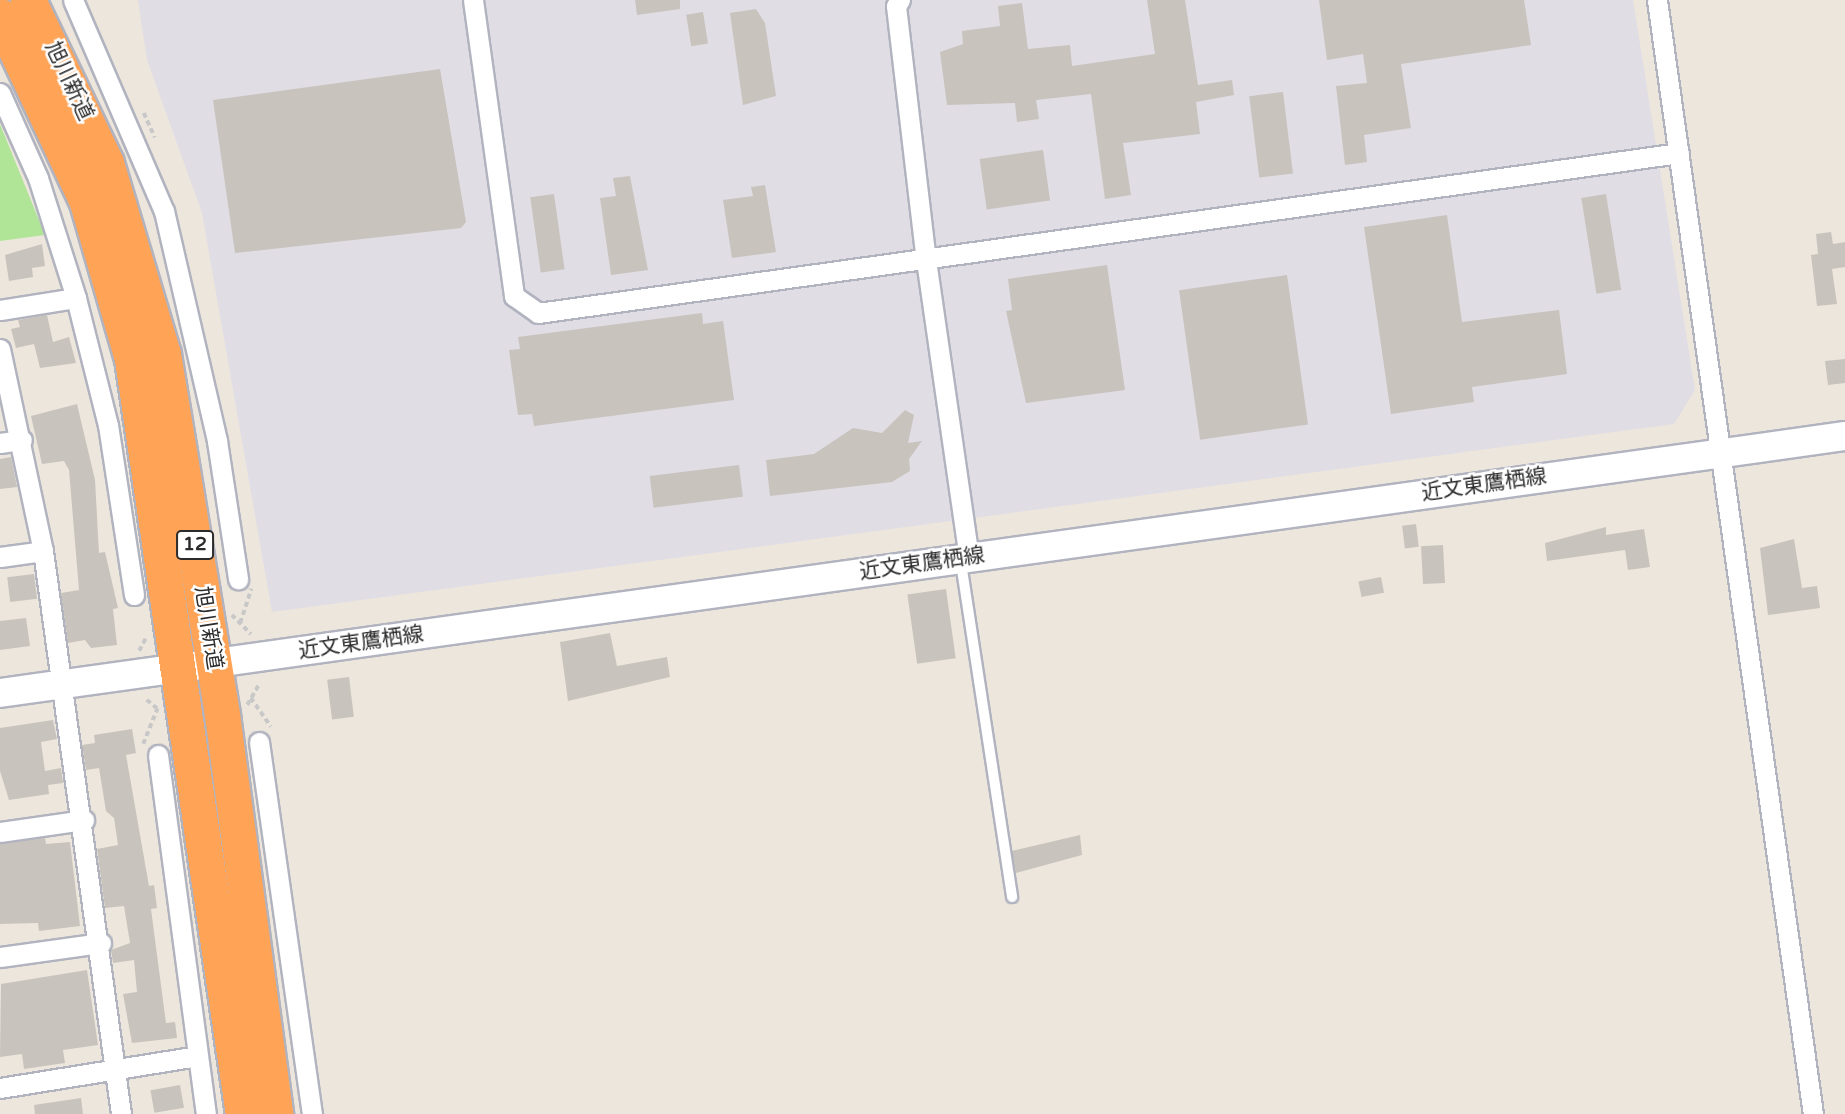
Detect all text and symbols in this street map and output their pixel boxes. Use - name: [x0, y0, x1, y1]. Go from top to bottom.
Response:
- street label: 旭川新道: [40, 38, 98, 124]
- street label: 近文東鷹栖線: [1420, 464, 1548, 506]
- road number: 12: [176, 530, 214, 560]
- street label: 近文東鷹栖線: [858, 543, 986, 585]
- street label: 旭川新道: [189, 585, 227, 671]
- street label: 近文東鷹栖線: [297, 622, 425, 664]

